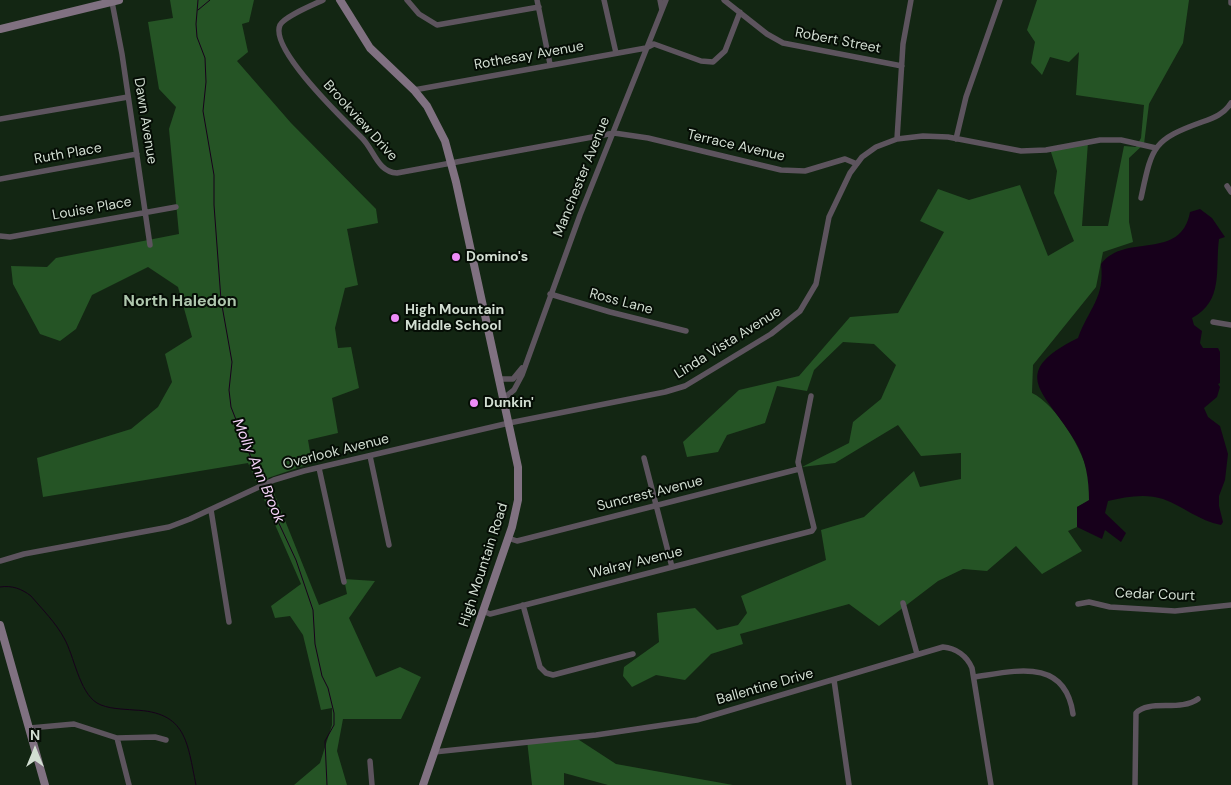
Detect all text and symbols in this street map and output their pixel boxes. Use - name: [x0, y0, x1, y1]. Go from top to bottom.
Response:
- street label: Robert Street: [794, 24, 882, 58]
- street label: Rothesay Avenue: [473, 38, 585, 74]
- street label: Dawn Avenue: [130, 77, 160, 165]
- street label: Brookview Drive: [319, 77, 401, 165]
- street label: Manchester Avenue: [550, 115, 614, 239]
- street label: Terrace Avenue: [686, 127, 786, 165]
- street label: Ruth Place: [33, 140, 103, 168]
- street label: Louise Place: [51, 194, 133, 224]
- place label: Domino's: [466, 249, 528, 265]
- marker: Domino's: [450, 251, 462, 263]
- street label: Ross Lane: [587, 285, 655, 319]
- district label: North Haledon: [123, 292, 237, 312]
- place label: High Mountain Middle School: [405, 302, 504, 334]
- street label: Linda Vista Avenue: [672, 303, 784, 383]
- marker: High Mountain Middle School: [389, 312, 401, 324]
- place label: Dunkin': [484, 395, 534, 411]
- marker: Dunkin': [468, 397, 480, 409]
- water label: Molly Ann Brook: [228, 416, 288, 526]
- street label: Overlook Avenue: [281, 431, 391, 473]
- street label: Suncrest Avenue: [595, 473, 705, 515]
- street label: High Mountain Road: [456, 501, 512, 629]
- street label: Walray Avenue: [588, 543, 684, 583]
- street label: Cedar Court: [1115, 585, 1195, 605]
- street label: Ballentine Drive: [715, 665, 815, 709]
- north arrow: [10, 725, 60, 775]
- text: N: [30, 726, 40, 744]

